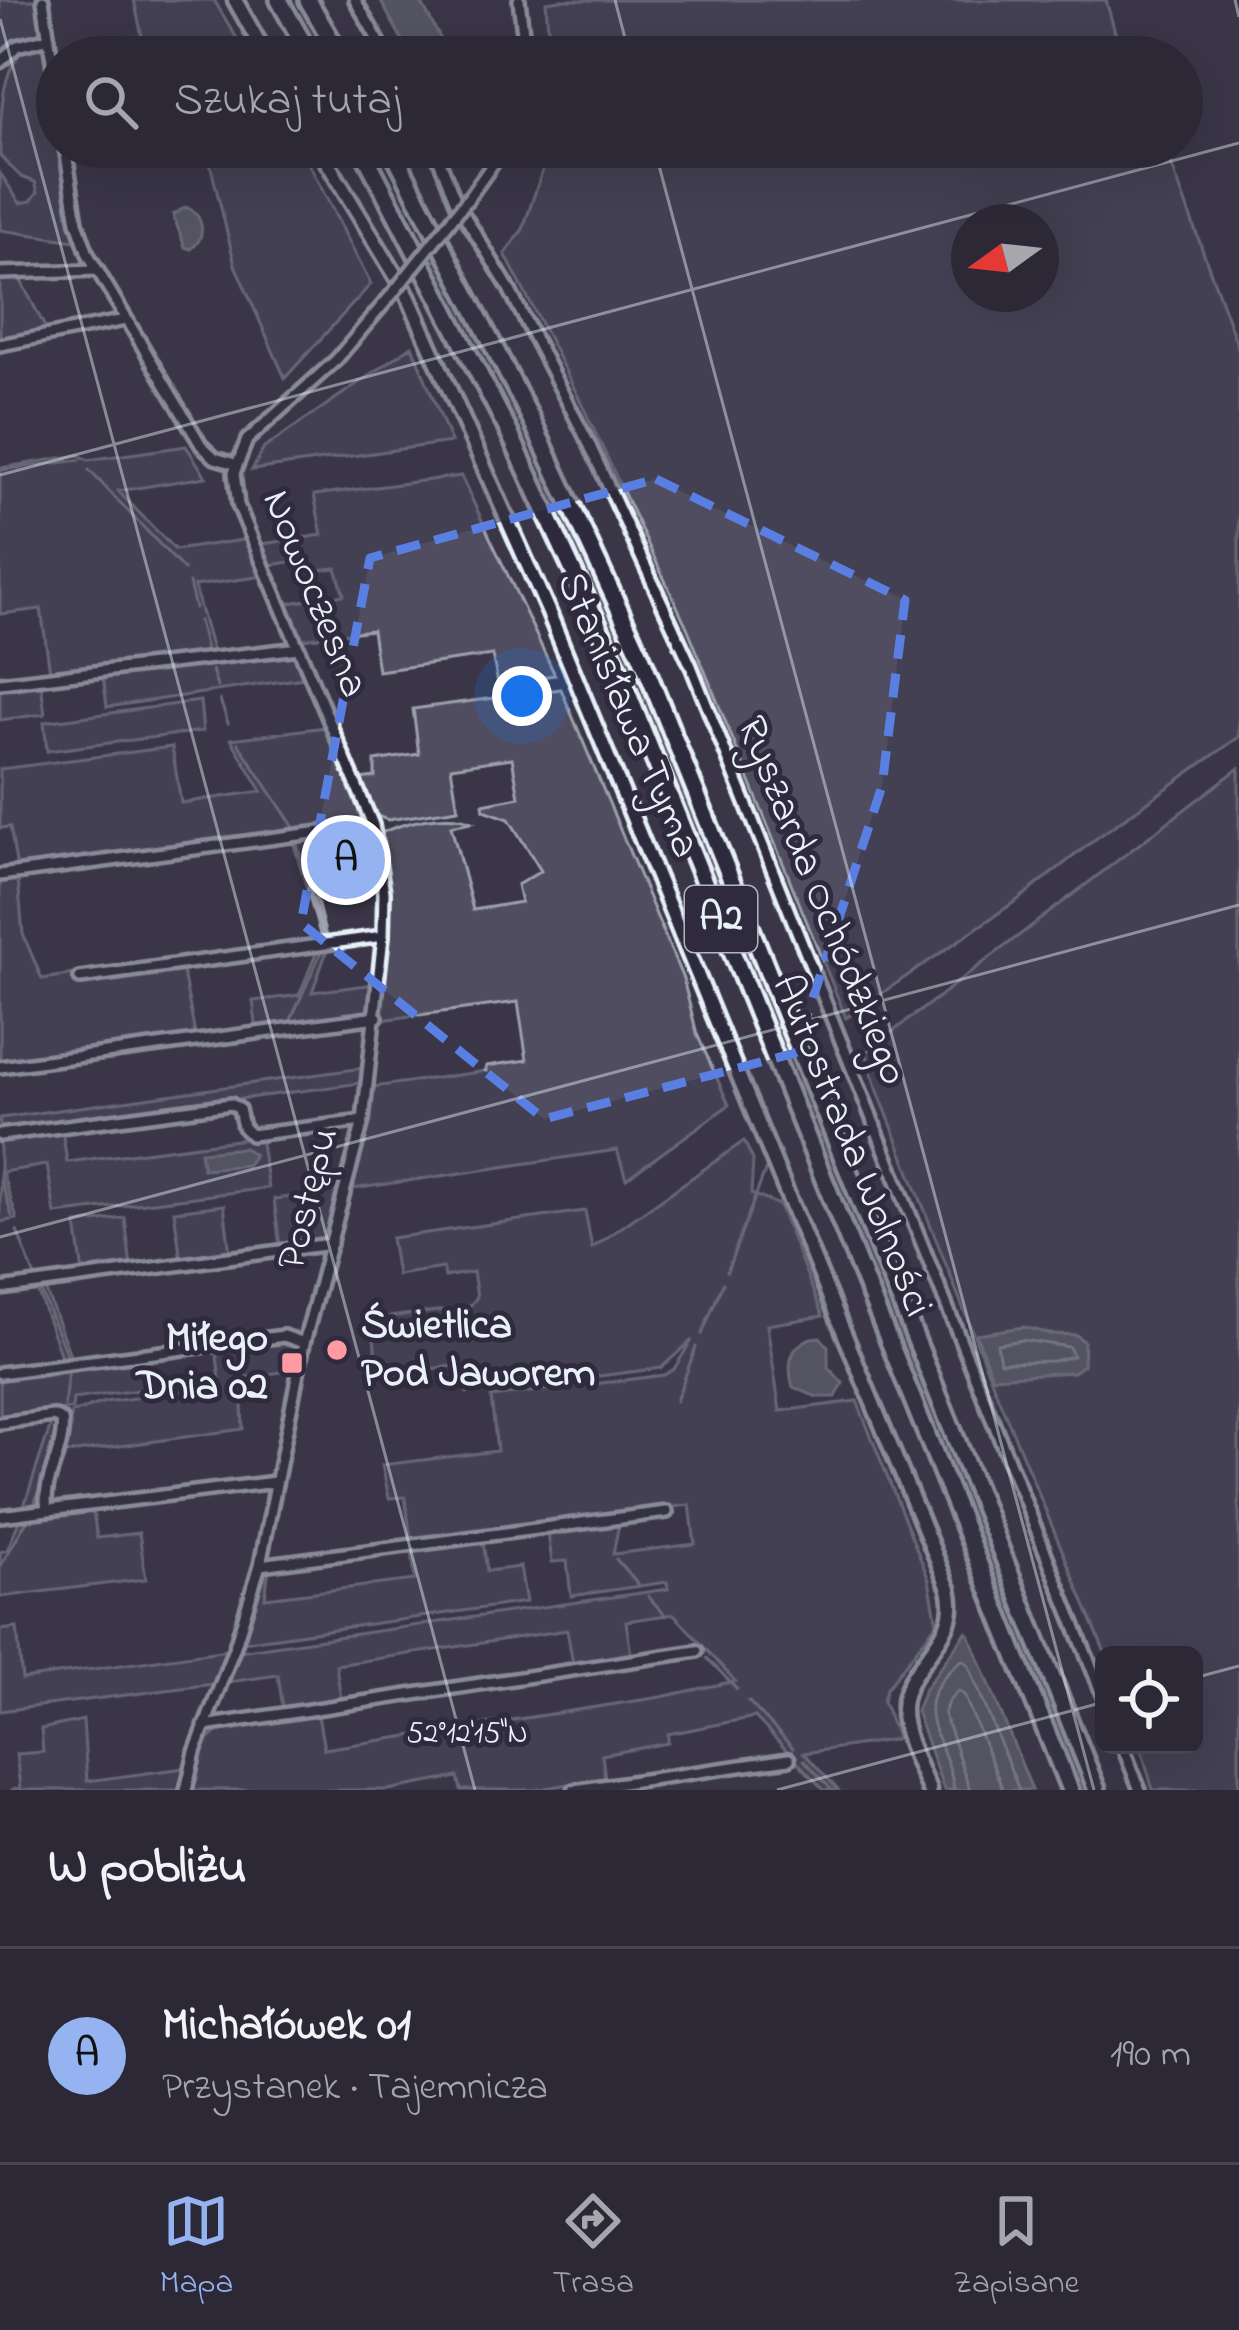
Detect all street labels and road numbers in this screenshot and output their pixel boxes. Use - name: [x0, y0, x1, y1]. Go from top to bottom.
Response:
- street label: Nowoczesna: [245, 481, 383, 707]
- street label: Stanisława Tyma: [539, 562, 715, 868]
- street label: Ryszarda Ochódzkiego: [719, 707, 923, 1095]
- road number: A2: [685, 886, 757, 952]
- street label: Autostrada Wolności: [755, 966, 947, 1326]
- street label: Postępu: [262, 1121, 356, 1277]

